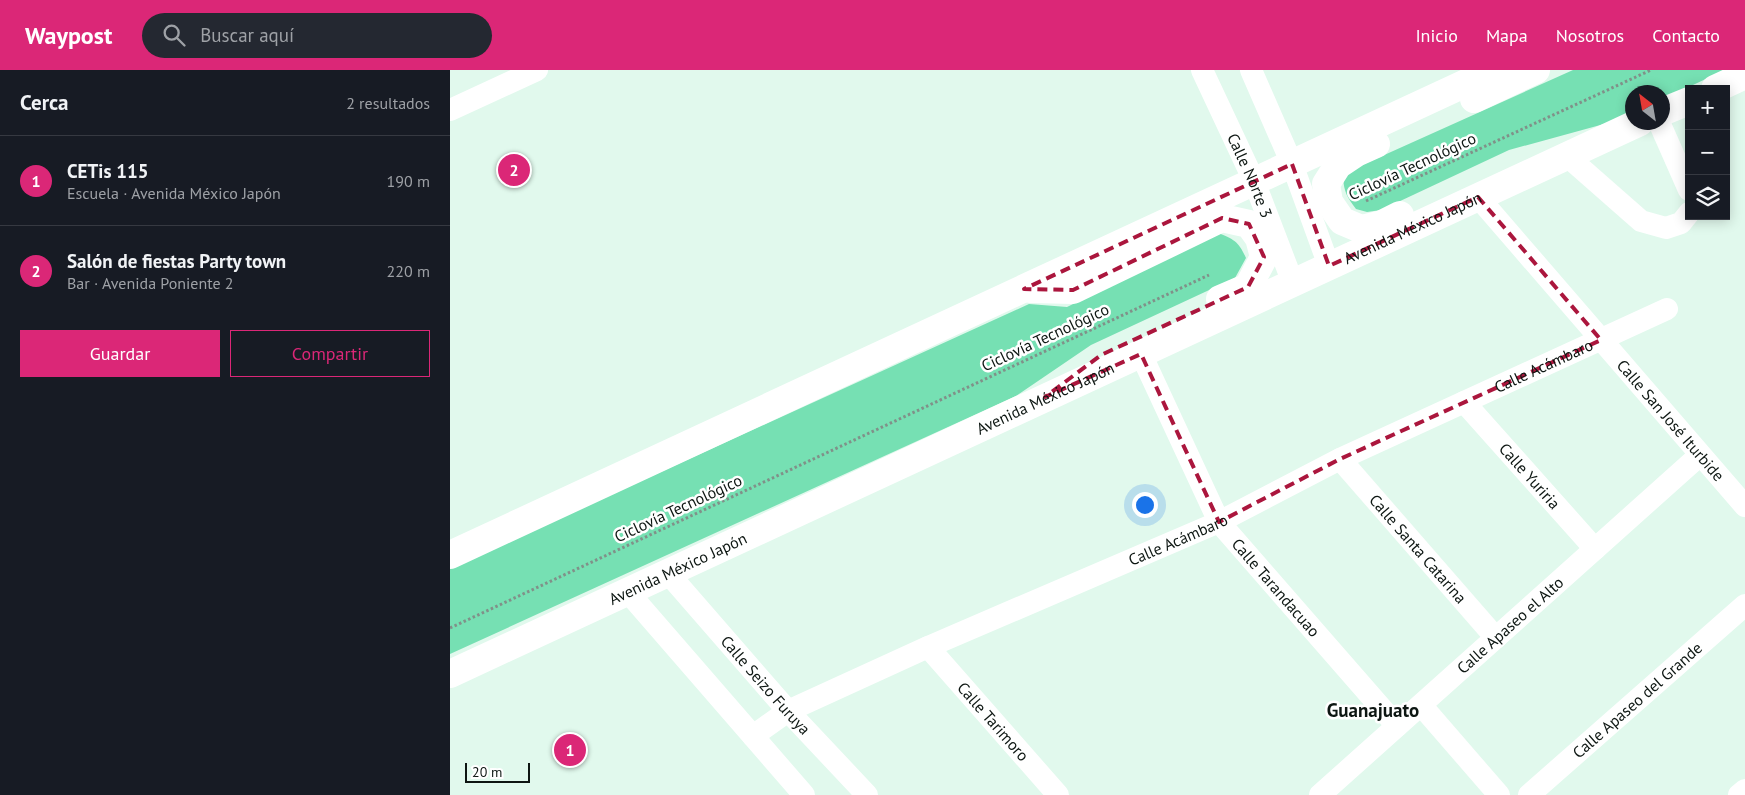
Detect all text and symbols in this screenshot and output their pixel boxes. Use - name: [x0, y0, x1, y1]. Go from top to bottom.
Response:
- search box: [142, 13, 492, 58]
- text: Waypost: [25, 20, 112, 51]
- icon: search: [160, 21, 188, 49]
- text: Buscar aquí: [200, 23, 294, 47]
- text: Inicio: [1415, 24, 1458, 47]
- text: Mapa: [1486, 24, 1528, 47]
- text: Nosotros: [1556, 24, 1624, 47]
- text: Contacto: [1652, 24, 1720, 47]
- north arrow: [1625, 85, 1670, 130]
- map controls: [1685, 85, 1730, 220]
- button: +: [1685, 85, 1730, 130]
- text: Cerca: [20, 89, 69, 116]
- text: 2 resultados: [346, 93, 430, 113]
- street label: Ciclovía Tecnológico: [1345, 128, 1479, 204]
- street label: Calle Norte 3: [1223, 130, 1277, 221]
- button: −: [1685, 130, 1730, 175]
- pin: 2: [498, 151, 530, 189]
- text: CETis 115: [67, 159, 149, 183]
- text: 1: [31, 171, 41, 191]
- text: 190 m: [387, 171, 430, 191]
- button: layers: [1685, 175, 1730, 220]
- text: Escuela · Avenida México Japón: [67, 183, 281, 203]
- street label: Avenida México Japón: [1340, 187, 1485, 268]
- text: Salón de fiestas Party town: [67, 249, 286, 273]
- text: 2: [31, 261, 41, 281]
- text: 220 m: [387, 261, 430, 281]
- text: Bar · Avenida Poniente 2: [67, 273, 234, 293]
- street label: Ciclovía Tecnológico: [978, 299, 1112, 375]
- button: Guardar: [20, 330, 220, 377]
- button: Compartir: [230, 330, 430, 377]
- street label: Calle Acámbaro: [1491, 334, 1596, 397]
- street label: Calle San José Iturbide: [1613, 355, 1729, 485]
- street label: Avenida México Japón: [973, 357, 1117, 439]
- street label: Calle Yuriria: [1495, 439, 1565, 513]
- street label: Ciclovía Tecnológico: [611, 470, 745, 546]
- street label: Calle Santa Catarina: [1365, 490, 1471, 607]
- your location: [1132, 492, 1158, 518]
- street label: Calle Acámbaro: [1125, 509, 1231, 570]
- street label: Avenida México Japón: [606, 528, 750, 609]
- street label: Calle Tarandacuao: [1228, 534, 1324, 641]
- street label: Calle Apaseo el Alto: [1453, 572, 1567, 678]
- street label: Calle Seizo Furuya: [717, 631, 815, 739]
- street label: Calle Apaseo del Grande: [1568, 638, 1706, 762]
- street label: Calle Tarimoro: [953, 678, 1033, 765]
- district label: Guanajuato: [1327, 698, 1419, 722]
- pin: 1: [554, 731, 586, 769]
- scale bar: [465, 760, 530, 783]
- text: 20 m: [472, 763, 502, 781]

